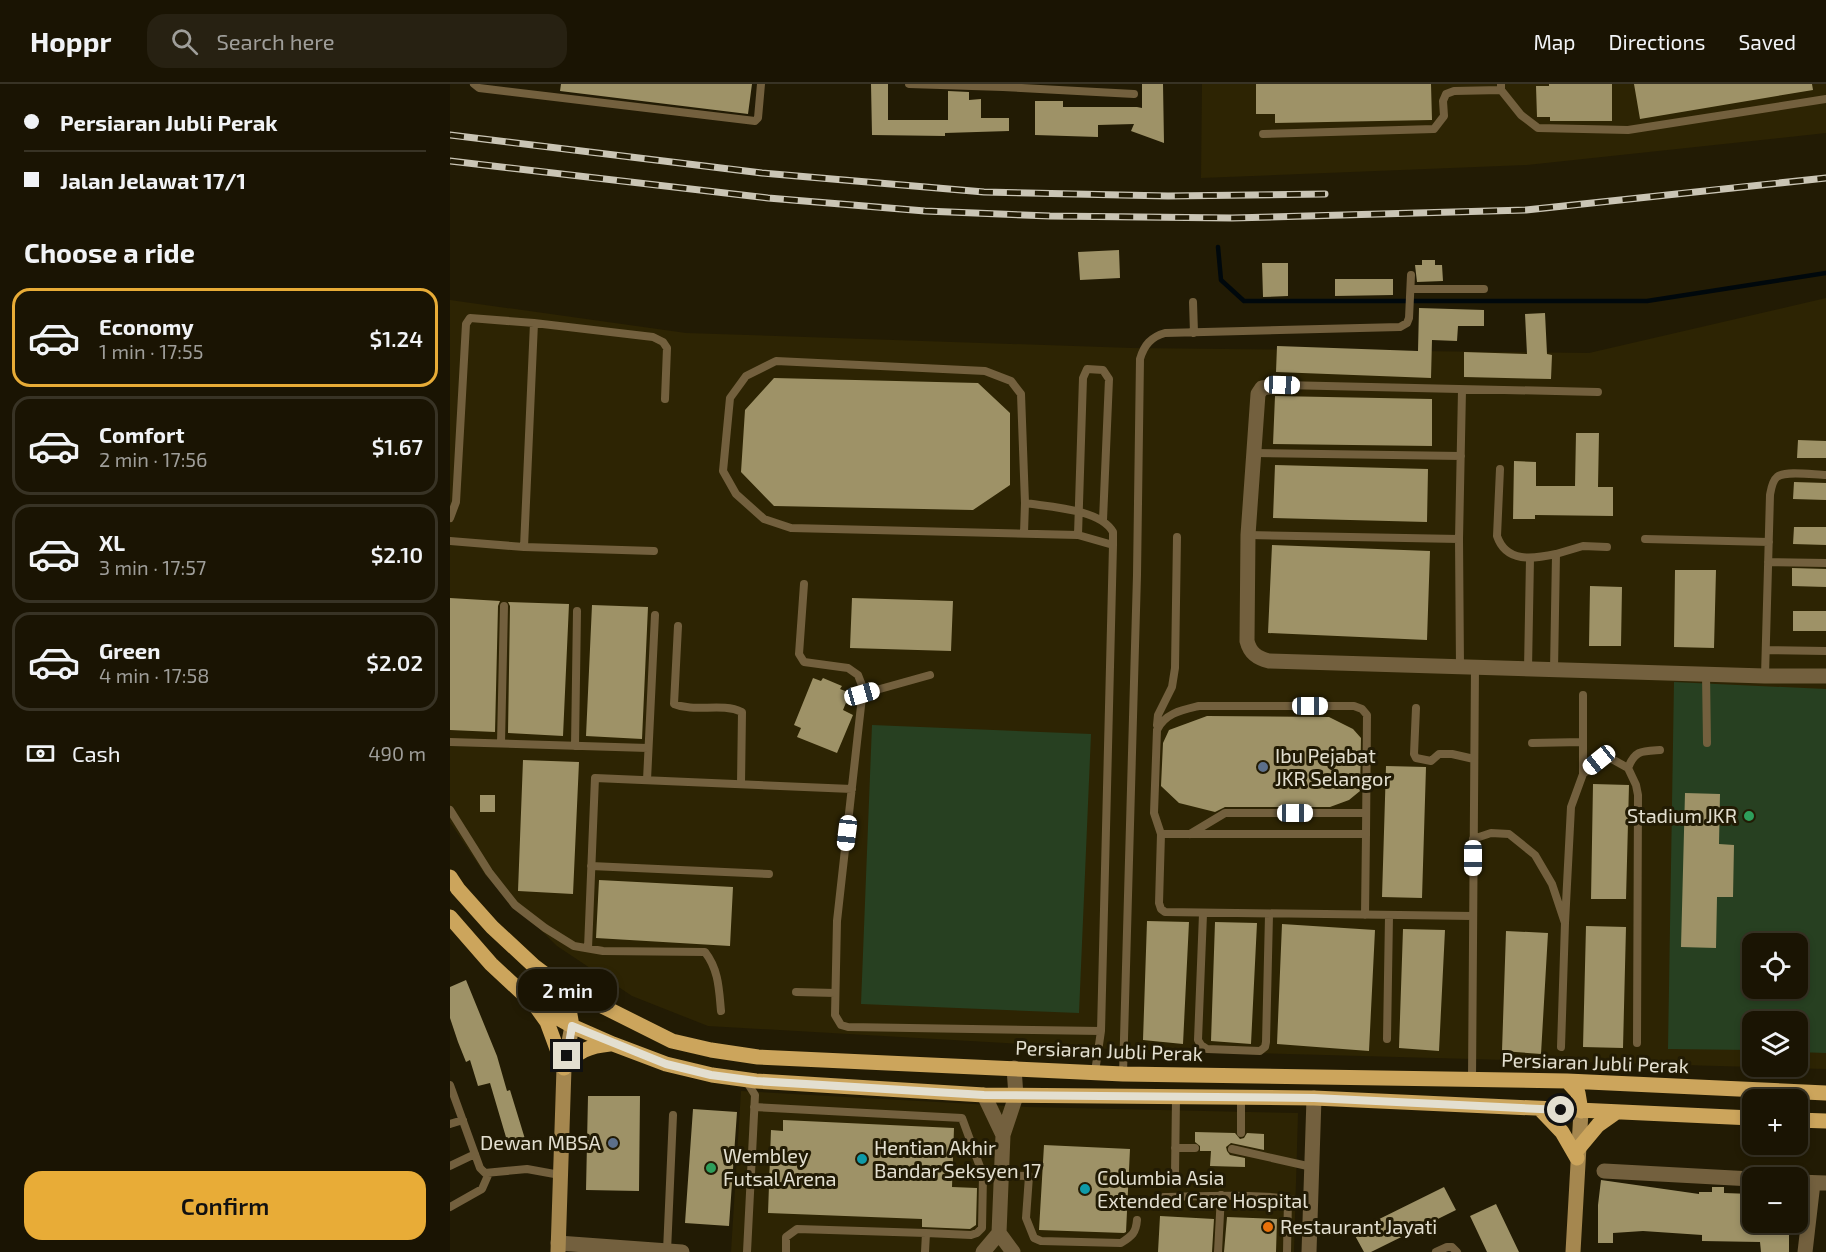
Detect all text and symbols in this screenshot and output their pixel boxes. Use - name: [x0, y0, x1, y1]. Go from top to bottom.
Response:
- search box: [147, 14, 567, 68]
- text: Hoppr: [30, 24, 111, 58]
- icon: search: [168, 25, 201, 58]
- text: Search here: [216, 28, 335, 54]
- text: Map: [1533, 29, 1576, 54]
- text: Directions: [1609, 29, 1705, 54]
- text: Saved: [1738, 29, 1796, 54]
- text: Persiaran Jubli Perak: [60, 109, 277, 135]
- text: Jalan Jelawat 17/1: [60, 167, 246, 193]
- text: Choose a ride: [24, 236, 195, 268]
- icon: car: [27, 311, 81, 365]
- text: Economy: [99, 313, 194, 339]
- text: $1.24: [370, 325, 423, 351]
- text: 1 min · 17:55: [99, 339, 204, 363]
- car: [1264, 375, 1300, 395]
- icon: car: [27, 419, 81, 473]
- text: Comfort: [99, 421, 184, 447]
- text: $1.67: [372, 433, 423, 459]
- text: 2 min · 17:56: [99, 447, 208, 471]
- icon: car: [27, 527, 81, 581]
- text: XL: [99, 529, 125, 555]
- text: $2.10: [371, 541, 423, 567]
- text: 3 min · 17:57: [99, 555, 206, 579]
- icon: car: [27, 635, 81, 689]
- text: Green: [99, 637, 161, 663]
- text: $2.02: [366, 649, 423, 675]
- text: 4 min · 17:58: [99, 663, 209, 687]
- car: [842, 680, 882, 708]
- car: [1292, 697, 1328, 715]
- icon: cash: [24, 737, 57, 770]
- text: Cash: [72, 740, 121, 766]
- text: 490 m: [368, 741, 426, 765]
- car: [1579, 742, 1619, 778]
- place label: Ibu Pejabat JKR Selangor: [1275, 743, 1391, 790]
- marker: Ibu Pejabat JKR Selangor: [1256, 760, 1270, 774]
- place label: Stadium JKR: [1627, 803, 1737, 827]
- car: [1277, 804, 1313, 822]
- marker: Stadium JKR: [1742, 809, 1756, 823]
- car: [836, 814, 858, 852]
- car: [1464, 840, 1482, 876]
- map controls: [1742, 933, 1808, 1233]
- button: locate: [1742, 933, 1808, 999]
- callout: 2 min: [518, 969, 616, 1011]
- text: 2 min: [542, 978, 593, 1002]
- button: layers: [1742, 1011, 1808, 1077]
- street label: Persiaran Jubli Perak: [1015, 1035, 1203, 1065]
- route end: [553, 1042, 580, 1069]
- street label: Persiaran Jubli Perak: [1501, 1047, 1689, 1077]
- button: +: [1742, 1089, 1808, 1155]
- route start: [1547, 1096, 1574, 1123]
- place label: Dewan MBSA: [480, 1130, 602, 1154]
- place label: Hentian Akhir Bandar Seksyen 17: [874, 1135, 1041, 1182]
- marker: Dewan MBSA: [606, 1136, 620, 1150]
- place label: Wembley Futsal Arena: [723, 1143, 837, 1190]
- marker: Hentian Akhir Bandar Seksyen 17: [855, 1152, 869, 1166]
- marker: Wembley Futsal Arena: [704, 1161, 718, 1175]
- place label: Columbia Asia Extended Care Hospital: [1097, 1165, 1308, 1212]
- button: −: [1742, 1167, 1808, 1233]
- button: Confirm: [24, 1171, 426, 1240]
- marker: Columbia Asia Extended Care Hospital: [1078, 1182, 1092, 1196]
- place label: Restaurant Jayati: [1280, 1214, 1437, 1238]
- marker: Restaurant Jayati: [1261, 1220, 1275, 1234]

